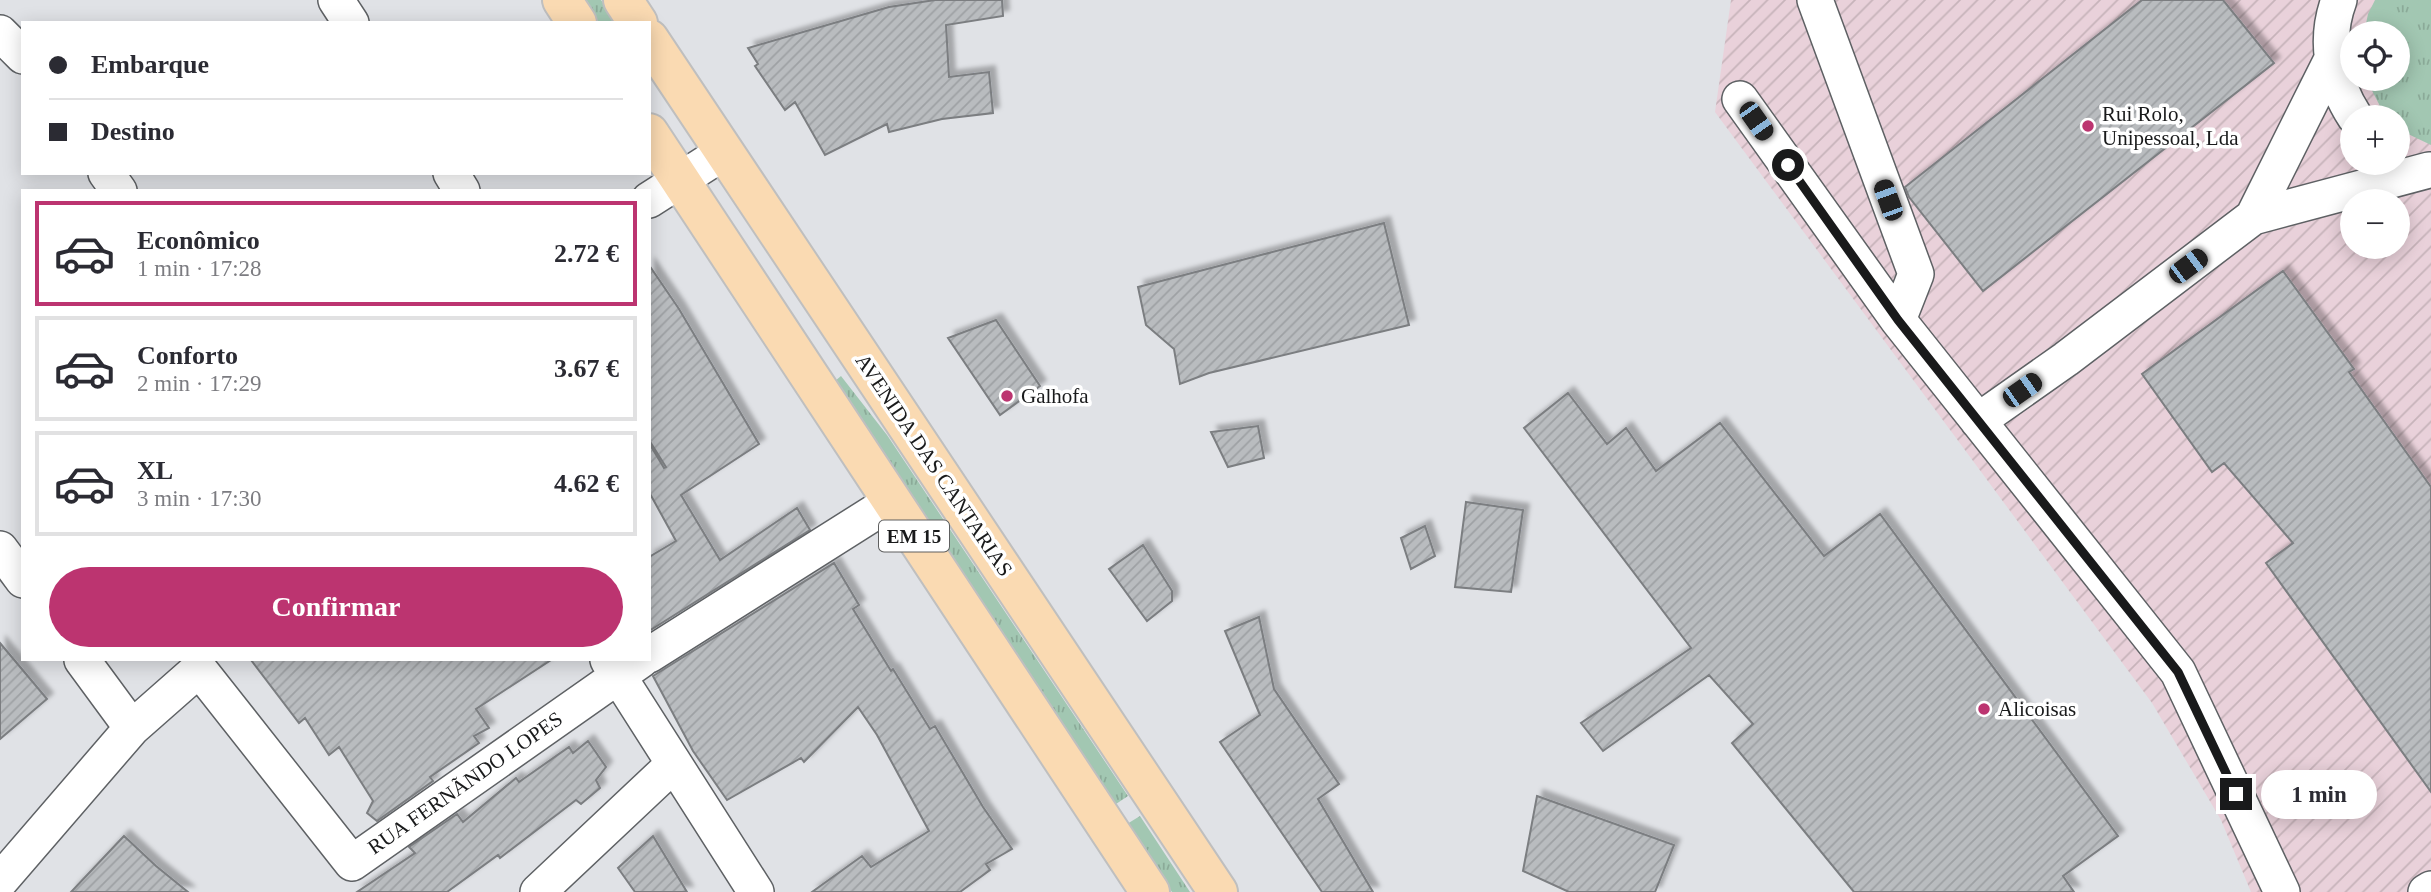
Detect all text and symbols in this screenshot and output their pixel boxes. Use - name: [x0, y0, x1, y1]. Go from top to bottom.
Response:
- map controls: [2340, 21, 2410, 259]
- button: locate: [2340, 21, 2410, 91]
- text: Embarque: [91, 50, 209, 79]
- car: [1736, 98, 1777, 144]
- place label: Rui Rolo, Unipessoal, Lda: [2102, 102, 2239, 150]
- button: +: [2340, 105, 2410, 175]
- text: Destino: [91, 117, 175, 146]
- marker: Rui Rolo, Unipessoal, Lda: [2080, 118, 2096, 134]
- route start: [1772, 149, 1804, 181]
- car: [1871, 177, 1906, 223]
- button: −: [2340, 189, 2410, 259]
- icon: car: [53, 222, 116, 285]
- text: Econômico: [137, 226, 260, 255]
- text: 2.72 €: [554, 239, 619, 268]
- car: [2165, 245, 2212, 287]
- text: 1 min · 17:28: [137, 256, 262, 281]
- icon: car: [53, 337, 116, 400]
- text: Conforto: [137, 341, 238, 370]
- street label: AVENIDA DAS CANTARIAS: [851, 349, 1017, 581]
- text: 3.67 €: [554, 354, 619, 383]
- car: [1999, 369, 2046, 411]
- text: 2 min · 17:29: [137, 371, 262, 396]
- place label: Galhofa: [1021, 384, 1089, 408]
- marker: Galhofa: [999, 388, 1015, 404]
- icon: car: [53, 452, 116, 515]
- text: XL: [137, 456, 173, 485]
- text: 4.62 €: [554, 469, 619, 498]
- text: 3 min · 17:30: [137, 486, 262, 511]
- road number: EM 15: [879, 520, 949, 552]
- button: Confirmar: [49, 567, 623, 647]
- place label: Alicoisas: [1998, 697, 2076, 721]
- marker: Alicoisas: [1976, 701, 1992, 717]
- street label: RUA FERNÃNDO LOPES: [363, 707, 567, 859]
- callout: 1 min: [2260, 770, 2376, 818]
- route end: [2220, 778, 2252, 810]
- text: 1 min: [2291, 782, 2347, 807]

